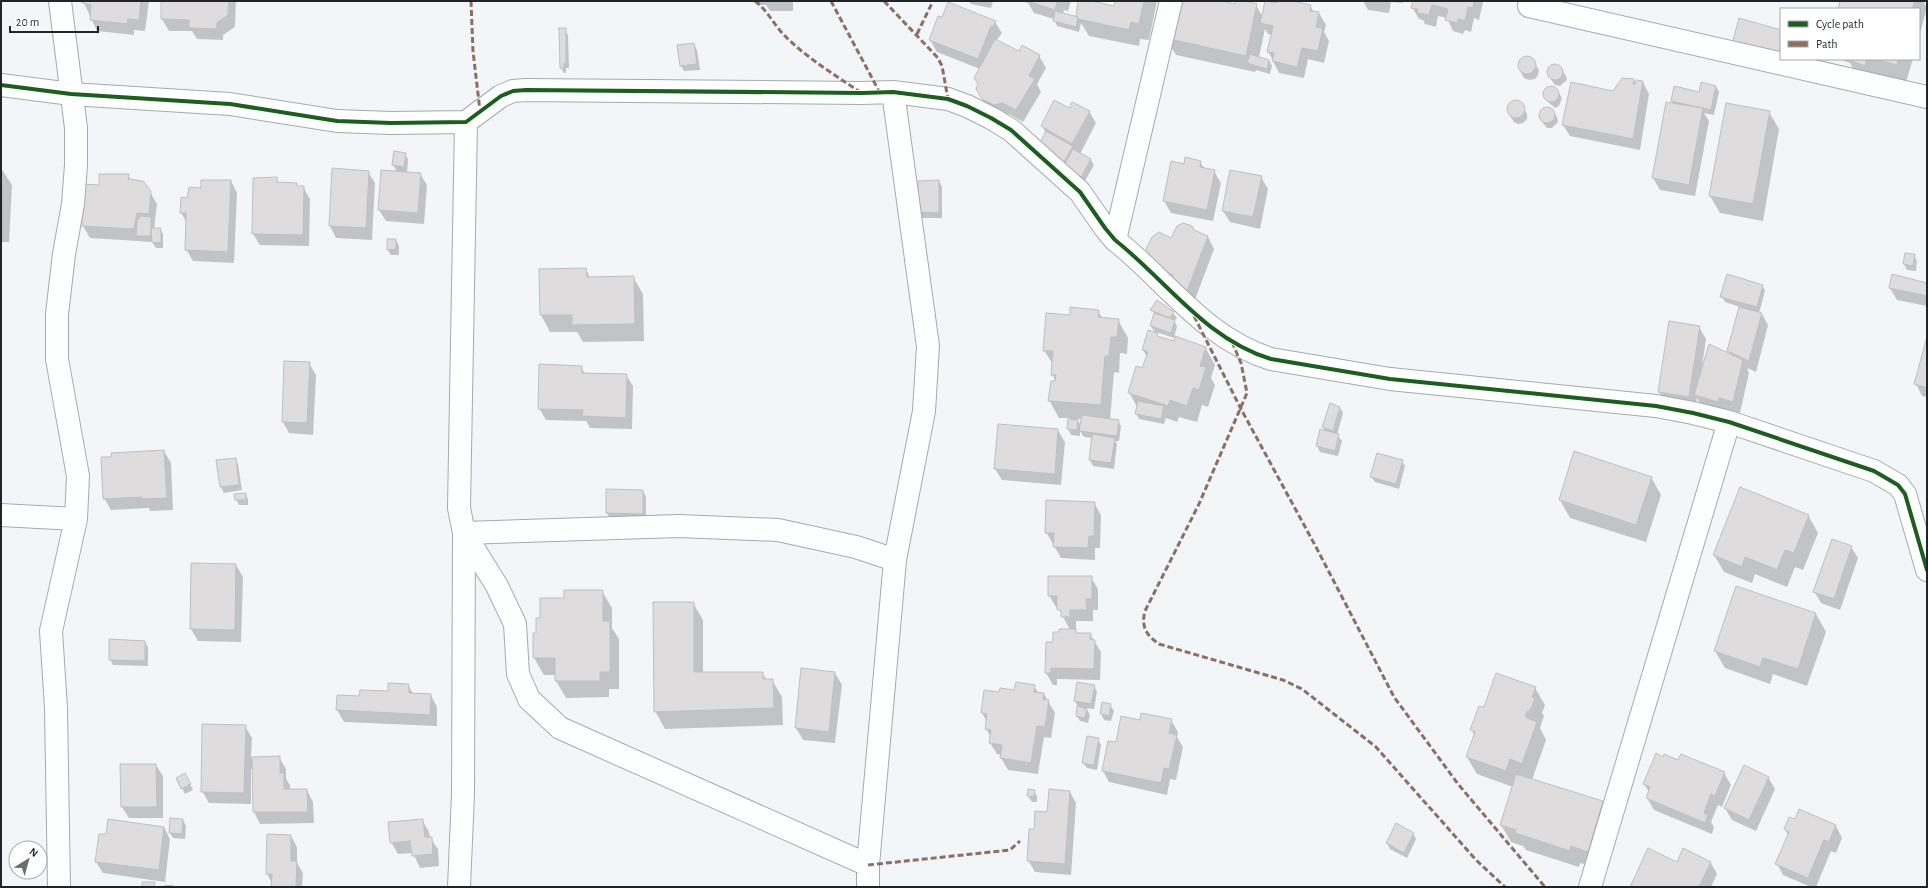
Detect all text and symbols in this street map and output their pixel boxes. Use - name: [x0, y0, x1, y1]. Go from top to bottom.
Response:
- scale bar: [10, 8, 98, 34]
- legend: [1780, 8, 1920, 60]
- text: 20 m: [16, 16, 39, 28]
- text: Cycle path: [1816, 18, 1864, 31]
- text: Path: [1816, 38, 1838, 50]
- north arrow: [8, 840, 48, 880]
- text: N: [27, 846, 40, 859]

